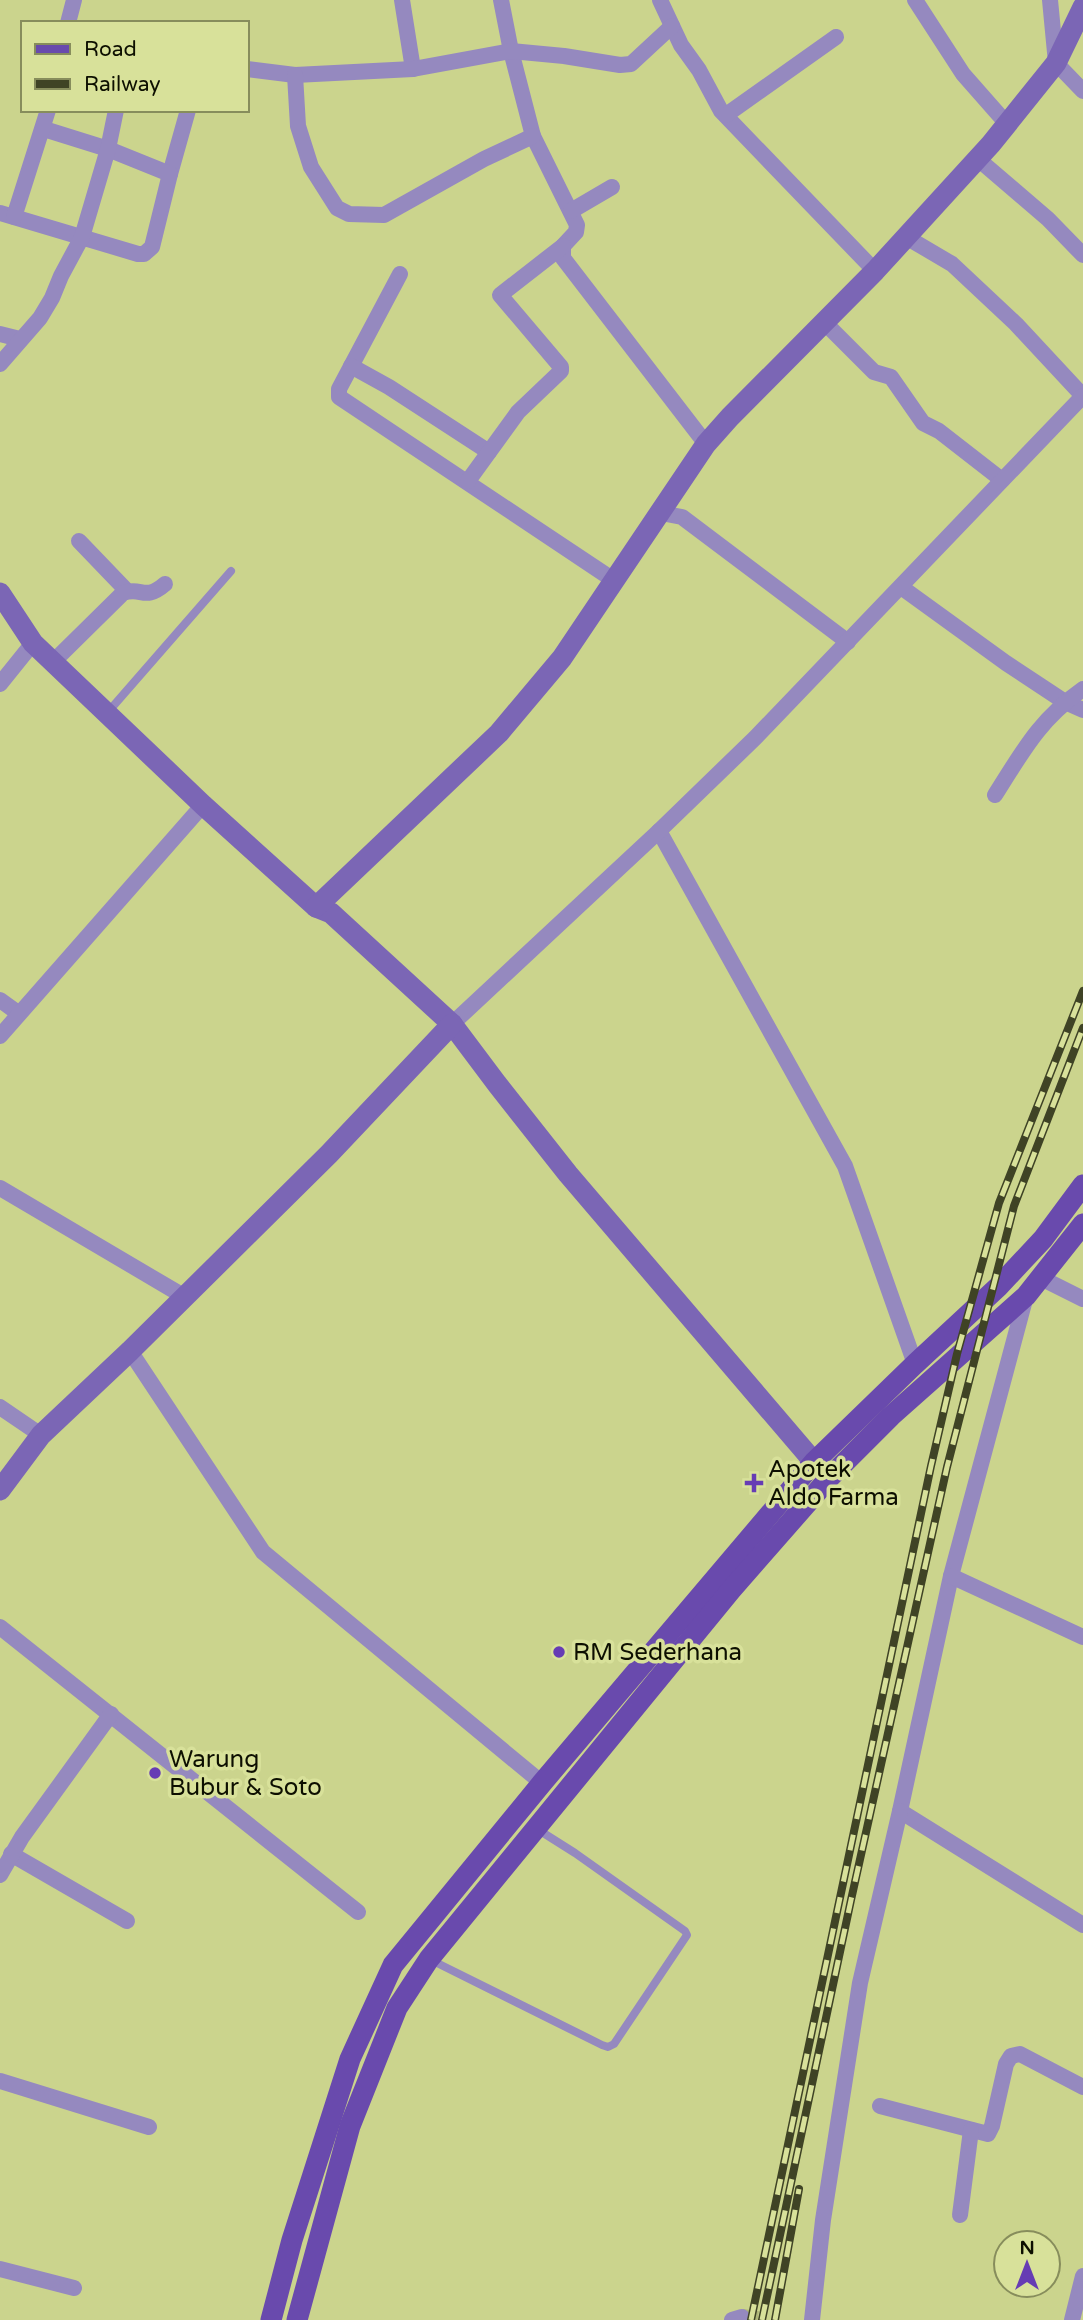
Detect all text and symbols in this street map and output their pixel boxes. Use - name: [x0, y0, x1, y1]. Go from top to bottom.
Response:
- legend: [21, 21, 248, 112]
- text: Road: [84, 37, 137, 62]
- text: Railway: [84, 72, 161, 97]
- place label: Apotek Aldo Farma: [768, 1455, 899, 1512]
- marker: Apotek Aldo Farma: [746, 1475, 762, 1491]
- place label: RM Sederhana: [573, 1638, 742, 1667]
- marker: RM Sederhana: [551, 1644, 567, 1660]
- place label: Warung Bubur & Soto: [169, 1745, 322, 1802]
- marker: Warung Bubur & Soto: [147, 1765, 163, 1781]
- north arrow: [992, 2229, 1062, 2299]
- text: N: [1019, 2237, 1035, 2259]

